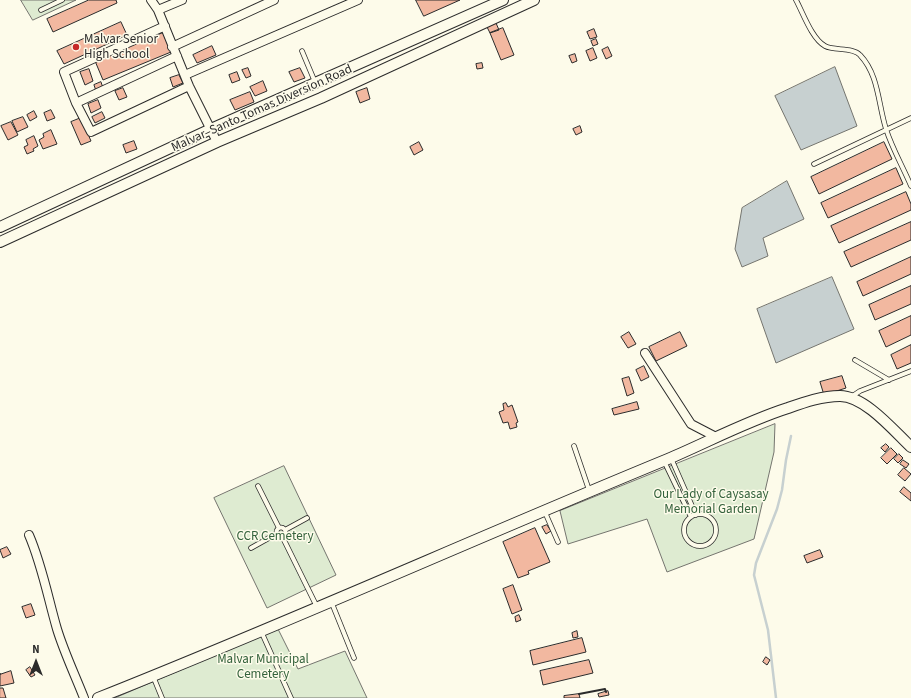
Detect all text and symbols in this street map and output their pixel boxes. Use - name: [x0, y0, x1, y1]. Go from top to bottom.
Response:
- place label: Malvar Senior High School: [84, 32, 158, 63]
- marker: Malvar Senior High School: [71, 42, 81, 52]
- street label: Malvar–Santo Tomas Diversion Road: [169, 62, 355, 156]
- park label: Our Lady of Caysasay Memorial Garden: [653, 487, 769, 518]
- park label: CCR Cemetery: [236, 529, 314, 545]
- north arrow: [16, 642, 56, 682]
- text: N: [32, 642, 40, 657]
- park label: Malvar Municipal Cemetery: [217, 652, 309, 683]

